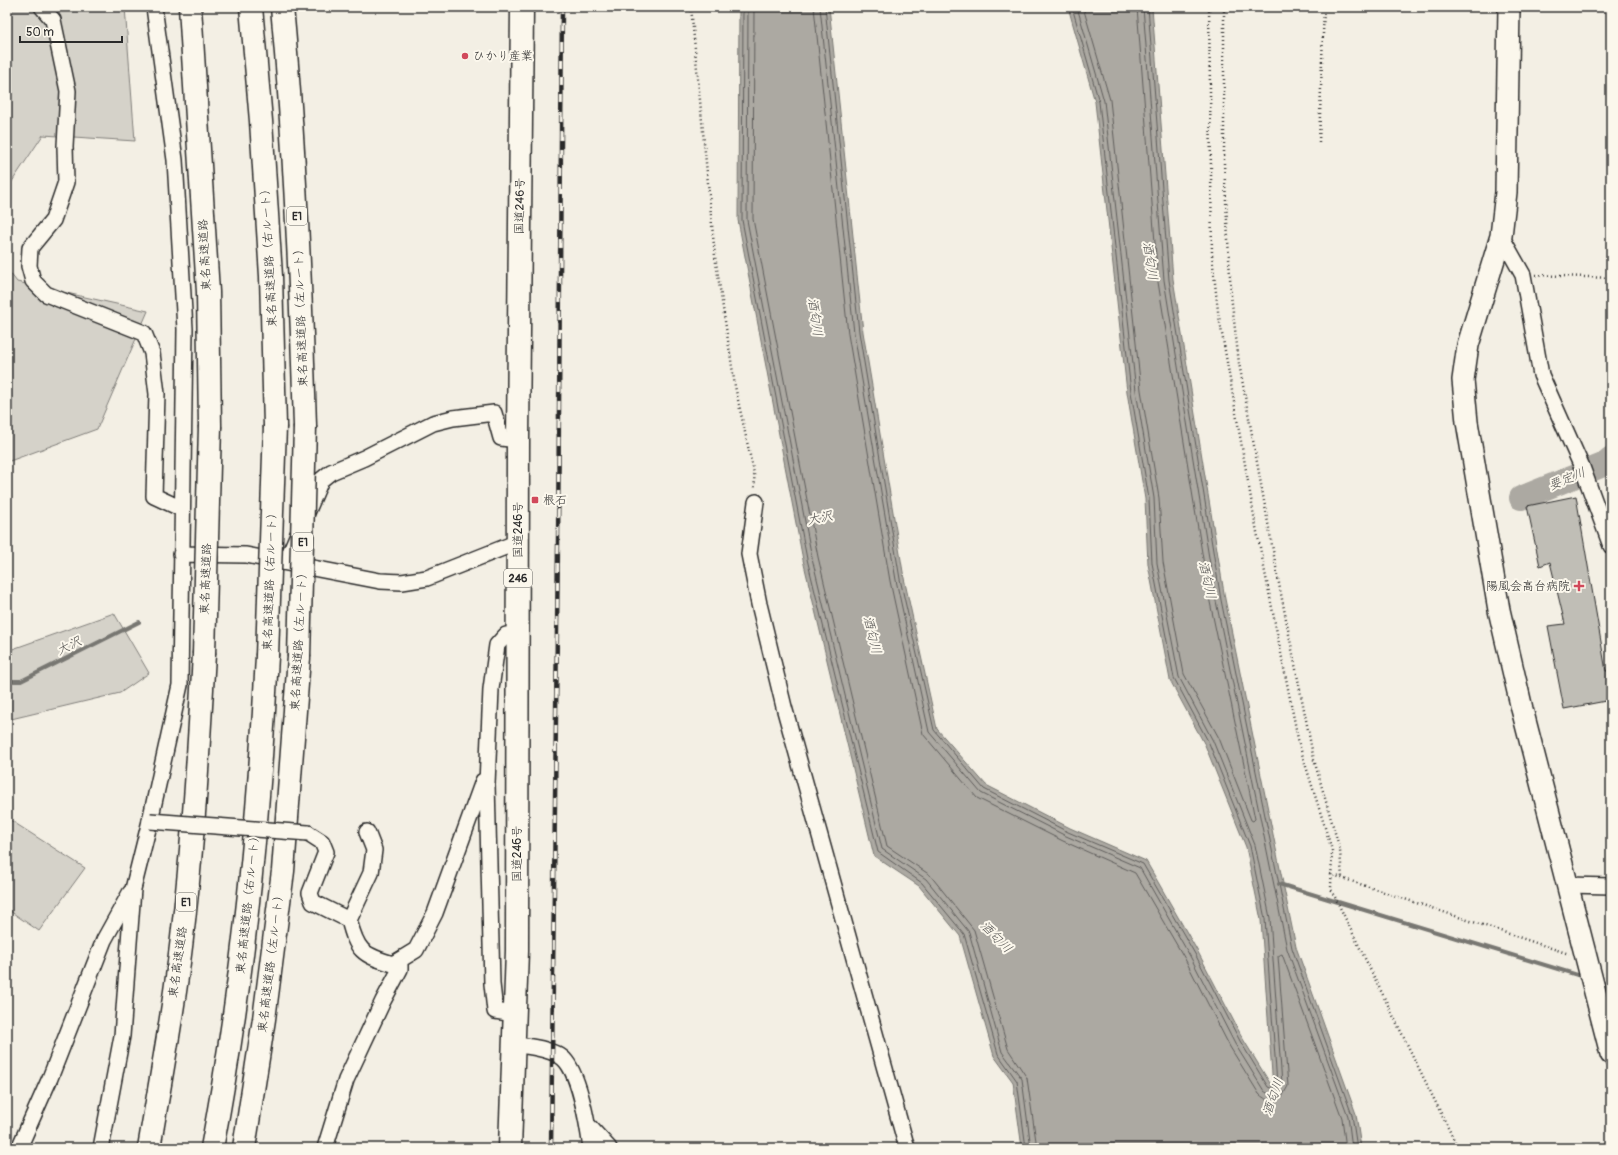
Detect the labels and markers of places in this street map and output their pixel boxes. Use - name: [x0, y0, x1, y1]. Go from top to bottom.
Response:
- place label: ひかり産業: [473, 49, 533, 64]
- marker: ひかり産業: [460, 51, 470, 61]
- place label: 根石: [543, 493, 567, 508]
- marker: 根石: [530, 495, 540, 505]
- place label: 陽風会高台病院: [1486, 579, 1570, 594]
- marker: 陽風会高台病院: [1573, 580, 1585, 592]

